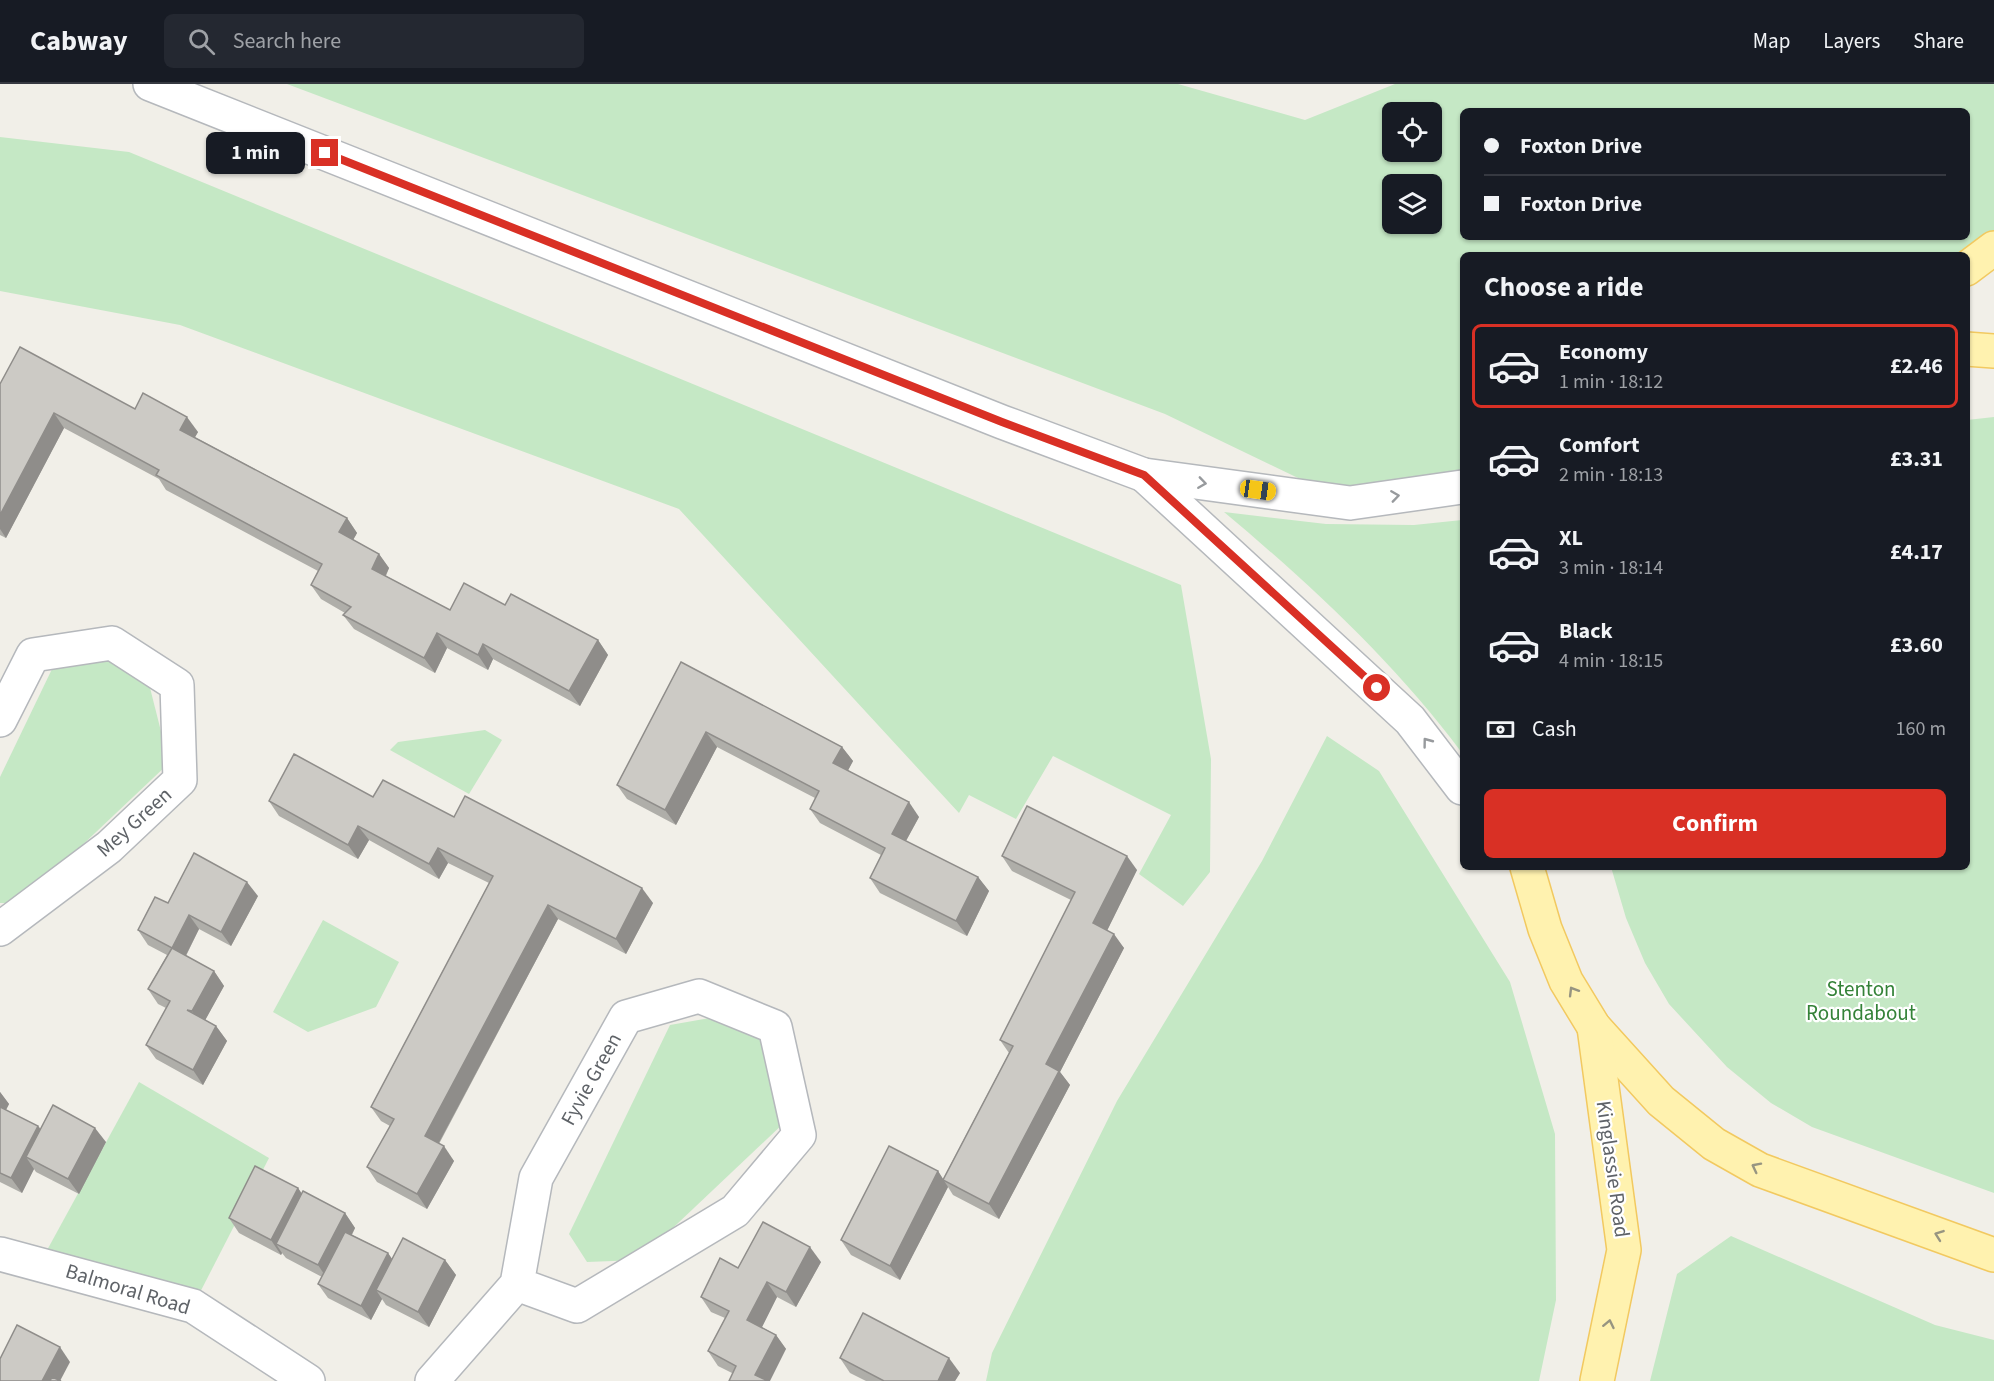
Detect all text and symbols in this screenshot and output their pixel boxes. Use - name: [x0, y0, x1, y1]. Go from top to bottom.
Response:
- search box: [164, 14, 584, 68]
- text: Cabway: [30, 21, 128, 61]
- icon: search: [185, 25, 218, 58]
- text: Search here: [233, 25, 341, 57]
- text: Map: [1753, 26, 1790, 56]
- text: Layers: [1823, 26, 1880, 56]
- text: Share: [1913, 26, 1964, 56]
- map controls: [1382, 102, 1442, 234]
- button: locate: [1382, 102, 1442, 162]
- text: Foxton Drive: [1520, 130, 1642, 162]
- callout: 1 min: [205, 132, 304, 174]
- text: 1 min: [231, 139, 280, 167]
- route end: [311, 139, 338, 166]
- button: layers: [1382, 174, 1442, 234]
- text: Foxton Drive: [1520, 188, 1642, 220]
- text: Choose a ride: [1484, 268, 1644, 307]
- text: Economy: [1559, 336, 1648, 368]
- icon: car: [1487, 339, 1541, 393]
- text: £2.46: [1890, 350, 1943, 382]
- text: 1 min · 18:12: [1559, 368, 1663, 396]
- text: Comfort: [1559, 429, 1640, 461]
- icon: car: [1487, 432, 1541, 486]
- text: £3.31: [1890, 443, 1943, 475]
- text: 2 min · 18:13: [1559, 461, 1663, 489]
- one-way arrow: [1197, 476, 1206, 488]
- car: [1239, 479, 1277, 501]
- one-way arrow: [1390, 491, 1399, 503]
- text: XL: [1559, 522, 1583, 554]
- icon: car: [1487, 525, 1541, 579]
- text: £4.17: [1890, 536, 1943, 568]
- text: 3 min · 18:14: [1559, 554, 1663, 582]
- text: Black: [1559, 615, 1613, 647]
- icon: car: [1487, 618, 1541, 672]
- text: £3.60: [1890, 629, 1943, 661]
- text: 4 min · 18:15: [1559, 647, 1663, 675]
- route start: [1363, 674, 1390, 701]
- icon: cash: [1484, 713, 1517, 746]
- text: Cash: [1532, 713, 1577, 745]
- text: 160 m: [1896, 715, 1946, 743]
- one-way arrow: [1423, 737, 1434, 748]
- street label: Mey Green: [90, 780, 178, 864]
- button: Confirm: [1484, 789, 1946, 858]
- park label: Stenton Roundabout: [1806, 974, 1916, 1028]
- one-way arrow: [1568, 987, 1580, 997]
- street label: Fyvie Green: [553, 1027, 629, 1131]
- street label: Kinglassie Road: [1589, 1099, 1637, 1239]
- one-way arrow: [1752, 1163, 1763, 1175]
- one-way arrow: [1934, 1230, 1945, 1243]
- street label: Balmoral Road: [62, 1256, 194, 1322]
- one-way arrow: [1602, 1319, 1615, 1329]

